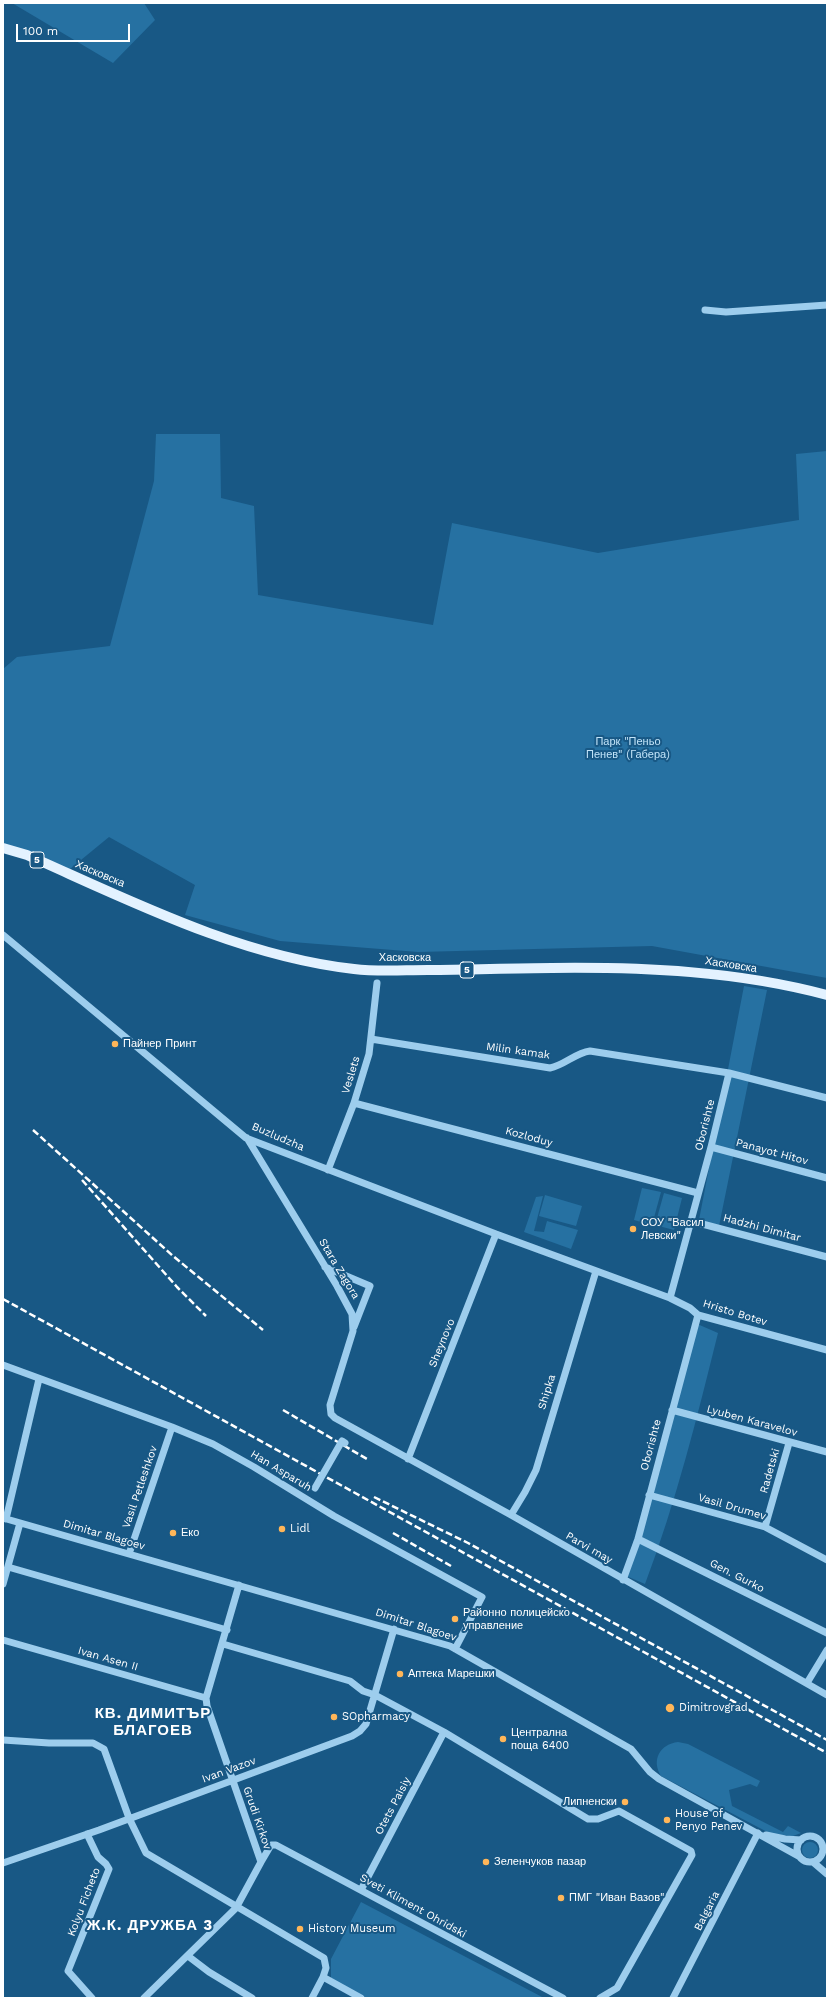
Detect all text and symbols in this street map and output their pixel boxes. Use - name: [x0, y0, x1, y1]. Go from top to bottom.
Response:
- scale bar: [18, 16, 132, 42]
- text: 100 m: [23, 24, 58, 38]
- park label: Парк "Пеньо Пенев" (Габера): [586, 735, 670, 761]
- road number: 5: [30, 852, 44, 868]
- street label: Хасковска: [73, 858, 127, 890]
- street label: Хасковска: [379, 951, 431, 965]
- street label: Хасковска: [704, 954, 758, 976]
- road number: 5: [460, 962, 474, 978]
- place label: Пайнер Принт: [123, 1037, 197, 1051]
- marker: Пайнер Принт: [110, 1039, 120, 1049]
- street label: Milin kamak: [485, 1040, 551, 1062]
- street label: Veslets: [339, 1055, 363, 1095]
- street label: Oborishte: [692, 1098, 718, 1152]
- street label: Buzludzha: [250, 1120, 306, 1154]
- street label: Kozloduy: [504, 1124, 554, 1150]
- street label: Panayot Hitov: [734, 1136, 810, 1168]
- street label: Hadzhi Dimitar: [722, 1211, 802, 1245]
- place label: СОУ "Васил Левски": [641, 1216, 704, 1242]
- marker: СОУ "Васил Левски": [628, 1224, 638, 1234]
- street label: Stara Zagora: [316, 1236, 362, 1302]
- street label: Hristo Botev: [701, 1297, 769, 1329]
- street label: Sheynovo: [426, 1317, 458, 1369]
- street label: Shipka: [535, 1373, 559, 1411]
- street label: Lyuben Karavelov: [705, 1403, 799, 1439]
- street label: Oborishte: [638, 1418, 664, 1472]
- street label: Vasil Petleshkov: [120, 1444, 160, 1530]
- street label: Radetski: [757, 1447, 783, 1495]
- street label: Han Asparuh: [248, 1448, 314, 1494]
- street label: Vasil Drumev: [696, 1491, 768, 1523]
- street label: Dimitar Blagoev: [62, 1517, 146, 1553]
- place label: Lidl: [290, 1522, 310, 1536]
- marker: Lidl: [277, 1524, 287, 1534]
- place label: Еко: [181, 1526, 199, 1540]
- marker: Еко: [168, 1528, 178, 1538]
- street label: Parvi may: [563, 1529, 615, 1567]
- street label: Gen. Gurko: [707, 1557, 767, 1595]
- street label: Dimitar Blagoev: [374, 1606, 458, 1644]
- place label: Районно полицейско управление: [463, 1606, 570, 1632]
- marker: Районно полицейско управление: [450, 1614, 460, 1624]
- street label: Ivan Asen II: [76, 1644, 140, 1674]
- place label: Аптека Марешки: [408, 1667, 495, 1681]
- marker: Аптека Марешки: [395, 1669, 405, 1679]
- place label: Dimitrovgrad: [679, 1701, 748, 1715]
- marker: Dimitrovgrad: [664, 1702, 676, 1714]
- district label: КВ. ДИМИТЪР БЛАГОЕВ: [95, 1705, 211, 1740]
- place label: SOpharmacy: [342, 1710, 410, 1724]
- marker: SOpharmacy: [329, 1712, 339, 1722]
- place label: Централна поща 6400: [511, 1726, 569, 1752]
- marker: Централна поща 6400: [498, 1734, 508, 1744]
- street label: Ivan Vazov: [200, 1754, 258, 1786]
- street label: Otets Paisiy: [372, 1775, 414, 1837]
- street label: Grudi Kirkov: [240, 1785, 274, 1851]
- place label: Липненски: [563, 1795, 617, 1809]
- marker: Липненски: [620, 1797, 630, 1807]
- place label: House of Penyo Penev: [675, 1807, 742, 1833]
- marker: House of Penyo Penev: [662, 1815, 672, 1825]
- place label: Зеленчуков пазар: [494, 1855, 586, 1869]
- marker: Зеленчуков пазар: [481, 1857, 491, 1867]
- street label: Kolyu Ficheto: [65, 1866, 103, 1938]
- street label: Sveti Kliment Ohridski: [357, 1871, 469, 1941]
- street label: Balgaria: [691, 1889, 723, 1933]
- place label: ПМГ "Иван Вазов": [569, 1891, 664, 1905]
- marker: ПМГ "Иван Вазов": [556, 1893, 566, 1903]
- district label: Ж.К. ДРУЖБА 3: [87, 1917, 213, 1935]
- place label: History Museum: [308, 1922, 395, 1936]
- marker: History Museum: [295, 1924, 305, 1934]

